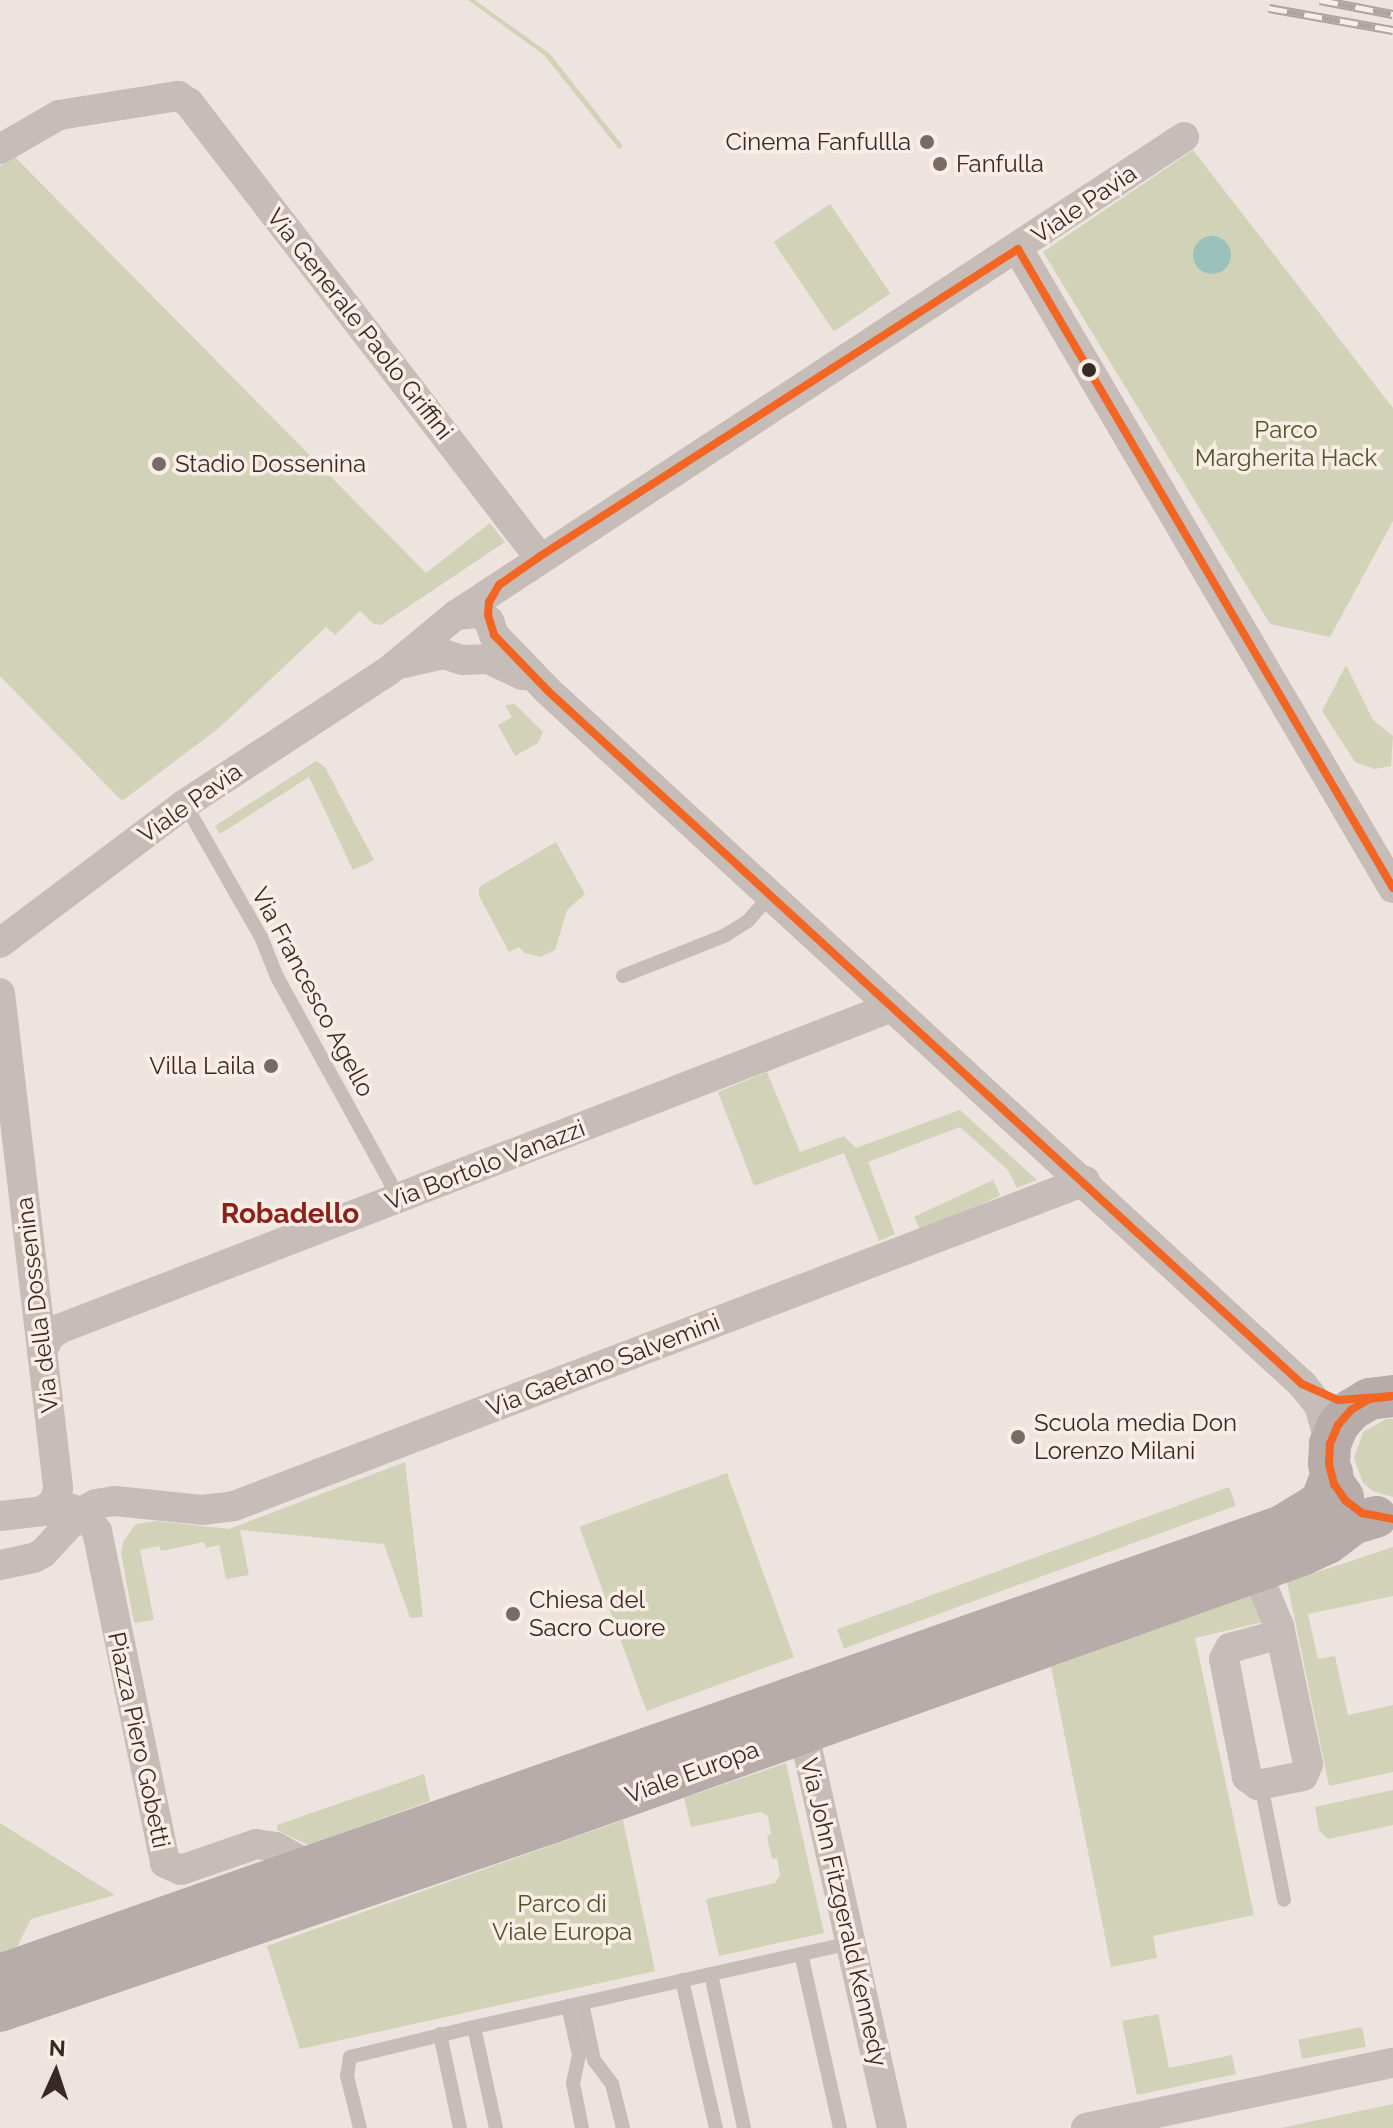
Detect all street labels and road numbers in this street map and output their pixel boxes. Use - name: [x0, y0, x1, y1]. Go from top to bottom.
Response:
- street label: Viale Pavia: [1026, 159, 1142, 249]
- street label: Via Generale Paolo Griffini: [261, 203, 459, 445]
- street label: Viale Pavia: [133, 757, 247, 849]
- street label: Via Francesco Agello: [245, 882, 381, 1102]
- street label: Via Bortolo Vanazzi: [381, 1113, 589, 1217]
- street label: Via della Dossenina: [9, 1196, 65, 1414]
- street label: Via Gaetano Salvemini: [482, 1307, 724, 1423]
- street label: Piazza Piero Gobetti: [102, 1629, 176, 1851]
- street label: Viale Europa: [621, 1735, 763, 1809]
- street label: Via John Fitzgerald Kennedy: [794, 1755, 894, 2069]

